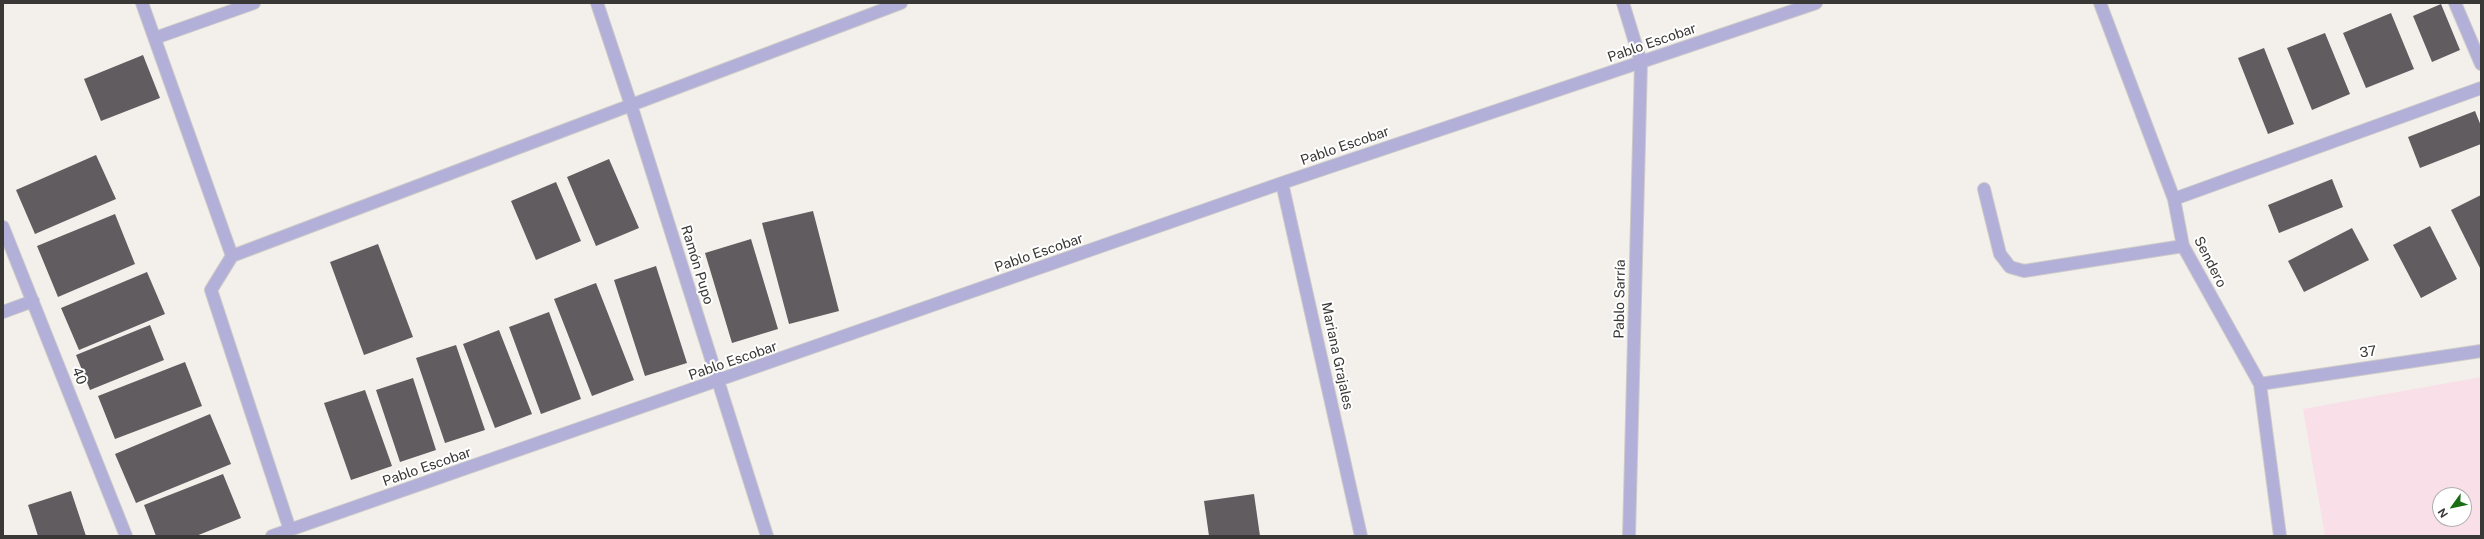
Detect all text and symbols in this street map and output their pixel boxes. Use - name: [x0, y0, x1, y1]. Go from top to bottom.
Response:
- street label: Pablo Escobar: [1605, 20, 1699, 66]
- street label: Pablo Escobar: [1298, 123, 1392, 169]
- street label: Ramón Pupo: [677, 223, 717, 307]
- street label: Pablo Escobar: [992, 230, 1086, 276]
- street label: Sendero: [2190, 234, 2230, 290]
- street label: Pablo Sarría: [1611, 259, 1629, 339]
- street label: Mariana Grajales: [1317, 301, 1357, 411]
- street label: Pablo Escobar: [686, 338, 780, 384]
- street label: 37: [2358, 343, 2378, 361]
- street label: 40: [68, 365, 90, 387]
- street label: Pablo Escobar: [380, 444, 474, 490]
- north arrow: [2432, 487, 2472, 527]
- text: N: [2435, 506, 2450, 520]

